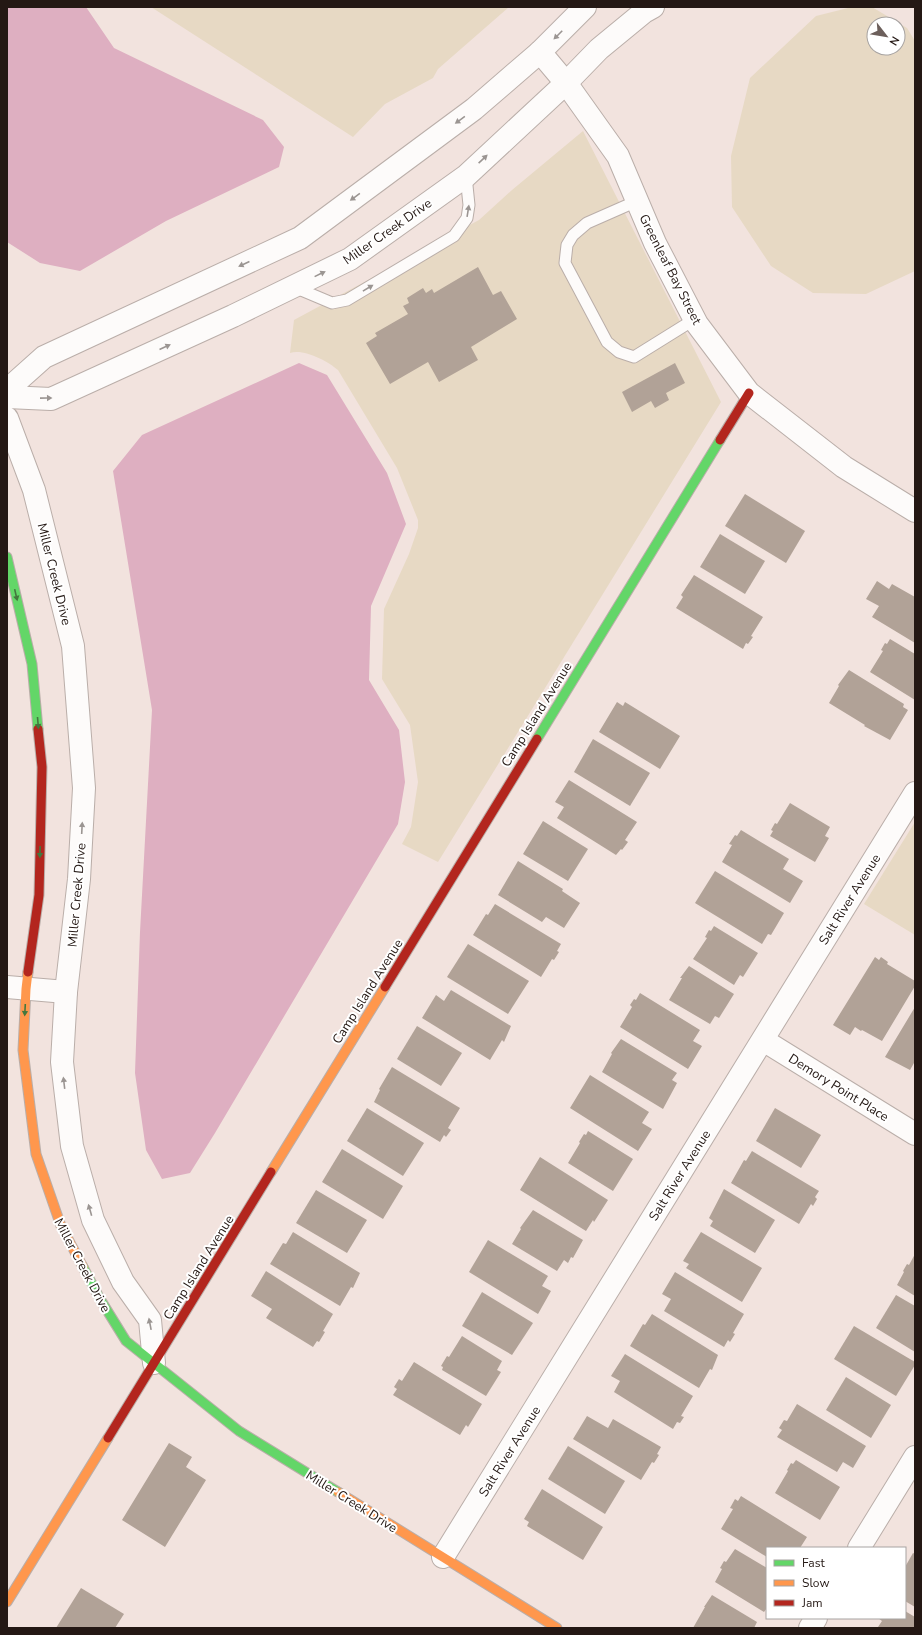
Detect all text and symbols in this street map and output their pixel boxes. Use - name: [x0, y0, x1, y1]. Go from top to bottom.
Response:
- north arrow: [866, 16, 906, 56]
- one-way arrow: [553, 30, 563, 40]
- text: N: [886, 34, 903, 48]
- one-way arrow: [454, 116, 465, 124]
- one-way arrow: [479, 155, 488, 164]
- one-way arrow: [350, 193, 361, 201]
- street label: Miller Creek Drive: [340, 194, 436, 269]
- one-way arrow: [465, 205, 471, 217]
- street label: Greenleaf Bay Street: [634, 211, 706, 328]
- one-way arrow: [239, 261, 250, 267]
- one-way arrow: [315, 271, 326, 277]
- one-way arrow: [362, 284, 374, 291]
- one-way arrow: [159, 344, 170, 350]
- one-way arrow: [40, 395, 53, 401]
- street label: Miller Creek Drive: [33, 521, 75, 627]
- one-way arrow: [13, 589, 19, 601]
- street label: Camp Island Avenue: [497, 659, 576, 770]
- one-way arrow: [34, 717, 41, 729]
- one-way arrow: [78, 822, 85, 834]
- street label: Miller Creek Drive: [63, 842, 91, 948]
- one-way arrow: [36, 846, 43, 858]
- street label: Salt River Avenue: [815, 851, 885, 948]
- street label: Camp Island Avenue: [328, 936, 407, 1047]
- one-way arrow: [22, 1004, 29, 1016]
- street label: Demory Point Place: [785, 1050, 892, 1126]
- one-way arrow: [61, 1077, 68, 1089]
- street label: Salt River Avenue: [645, 1127, 715, 1224]
- one-way arrow: [87, 1204, 93, 1216]
- street label: Camp Island Avenue: [159, 1212, 238, 1323]
- street label: Miller Creek Drive: [50, 1215, 115, 1316]
- one-way arrow: [147, 1318, 153, 1330]
- street label: Salt River Avenue: [475, 1403, 545, 1500]
- street label: Miller Creek Drive: [302, 1467, 401, 1537]
- legend: [766, 1547, 906, 1619]
- text: Fast: [802, 1555, 825, 1571]
- text: Slow: [802, 1575, 830, 1591]
- text: Jam: [801, 1595, 823, 1611]

